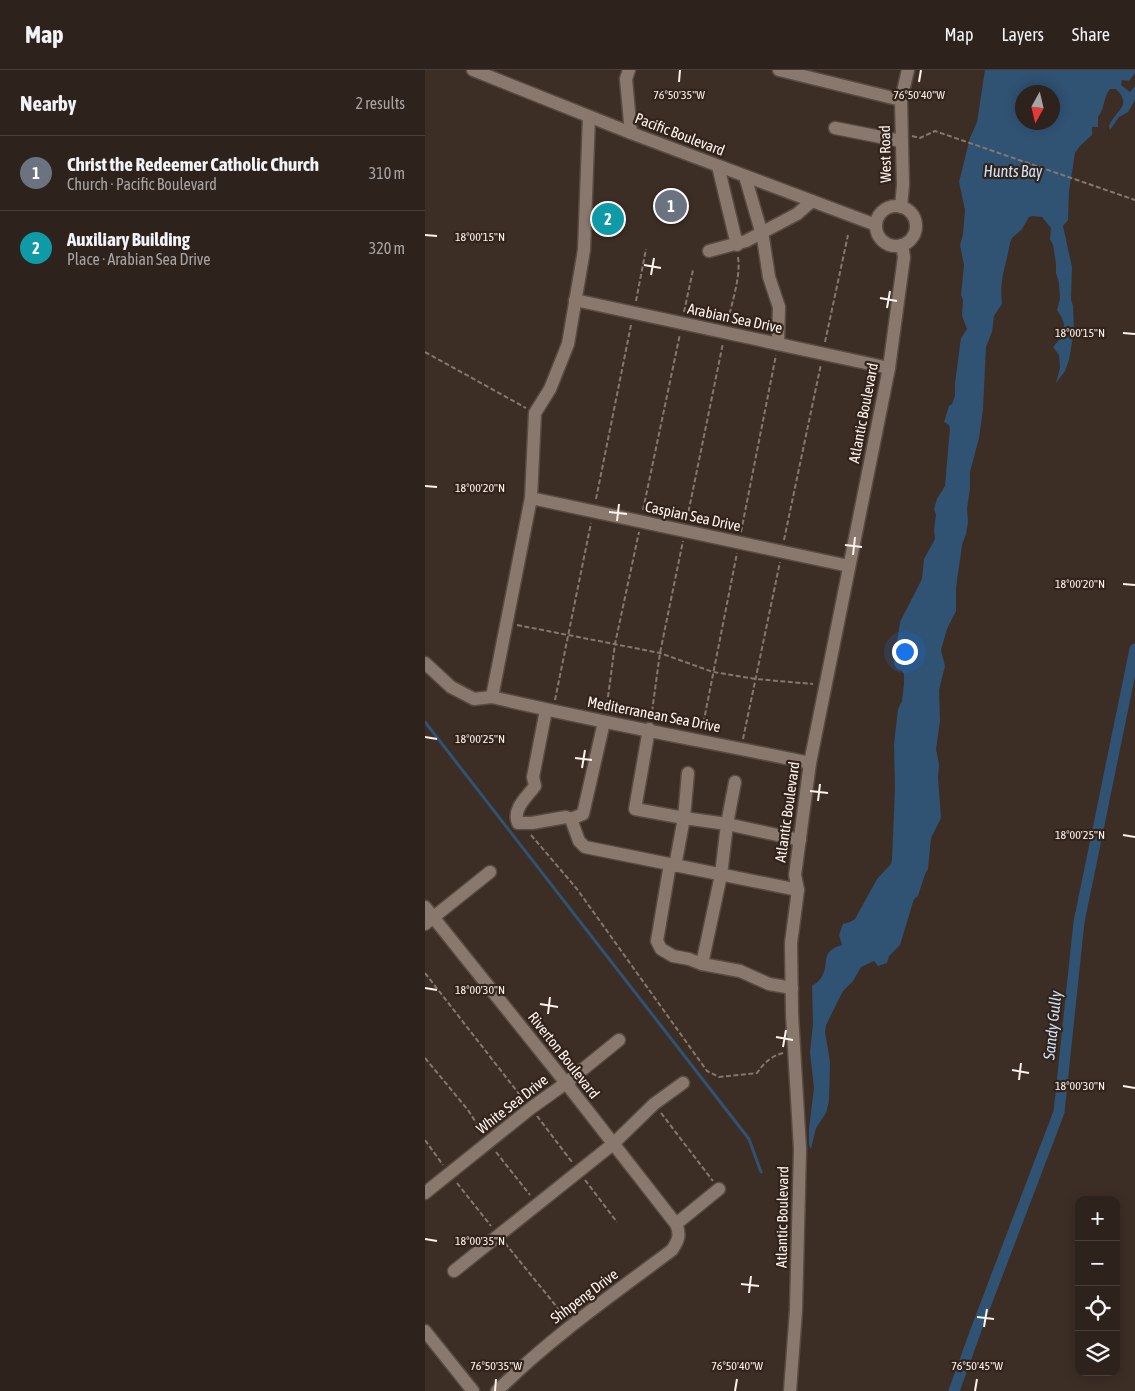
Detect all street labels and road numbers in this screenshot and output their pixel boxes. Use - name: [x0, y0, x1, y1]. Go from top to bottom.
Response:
- street label: Pacific Boulevard: [633, 109, 727, 159]
- street label: West Road: [876, 125, 894, 183]
- street label: Arabian Sea Drive: [686, 300, 784, 336]
- street label: Atlantic Boulevard: [845, 361, 881, 465]
- street label: Caspian Sea Drive: [644, 498, 742, 534]
- street label: Mediterranean Sea Drive: [586, 693, 722, 735]
- street label: Atlantic Boulevard: [772, 760, 802, 864]
- street label: Riverton Boulevard: [525, 1008, 603, 1102]
- street label: White Sea Drive: [473, 1071, 551, 1137]
- street label: Atlantic Boulevard: [773, 1166, 791, 1268]
- street label: Shhpeng Drive: [547, 1265, 621, 1327]

